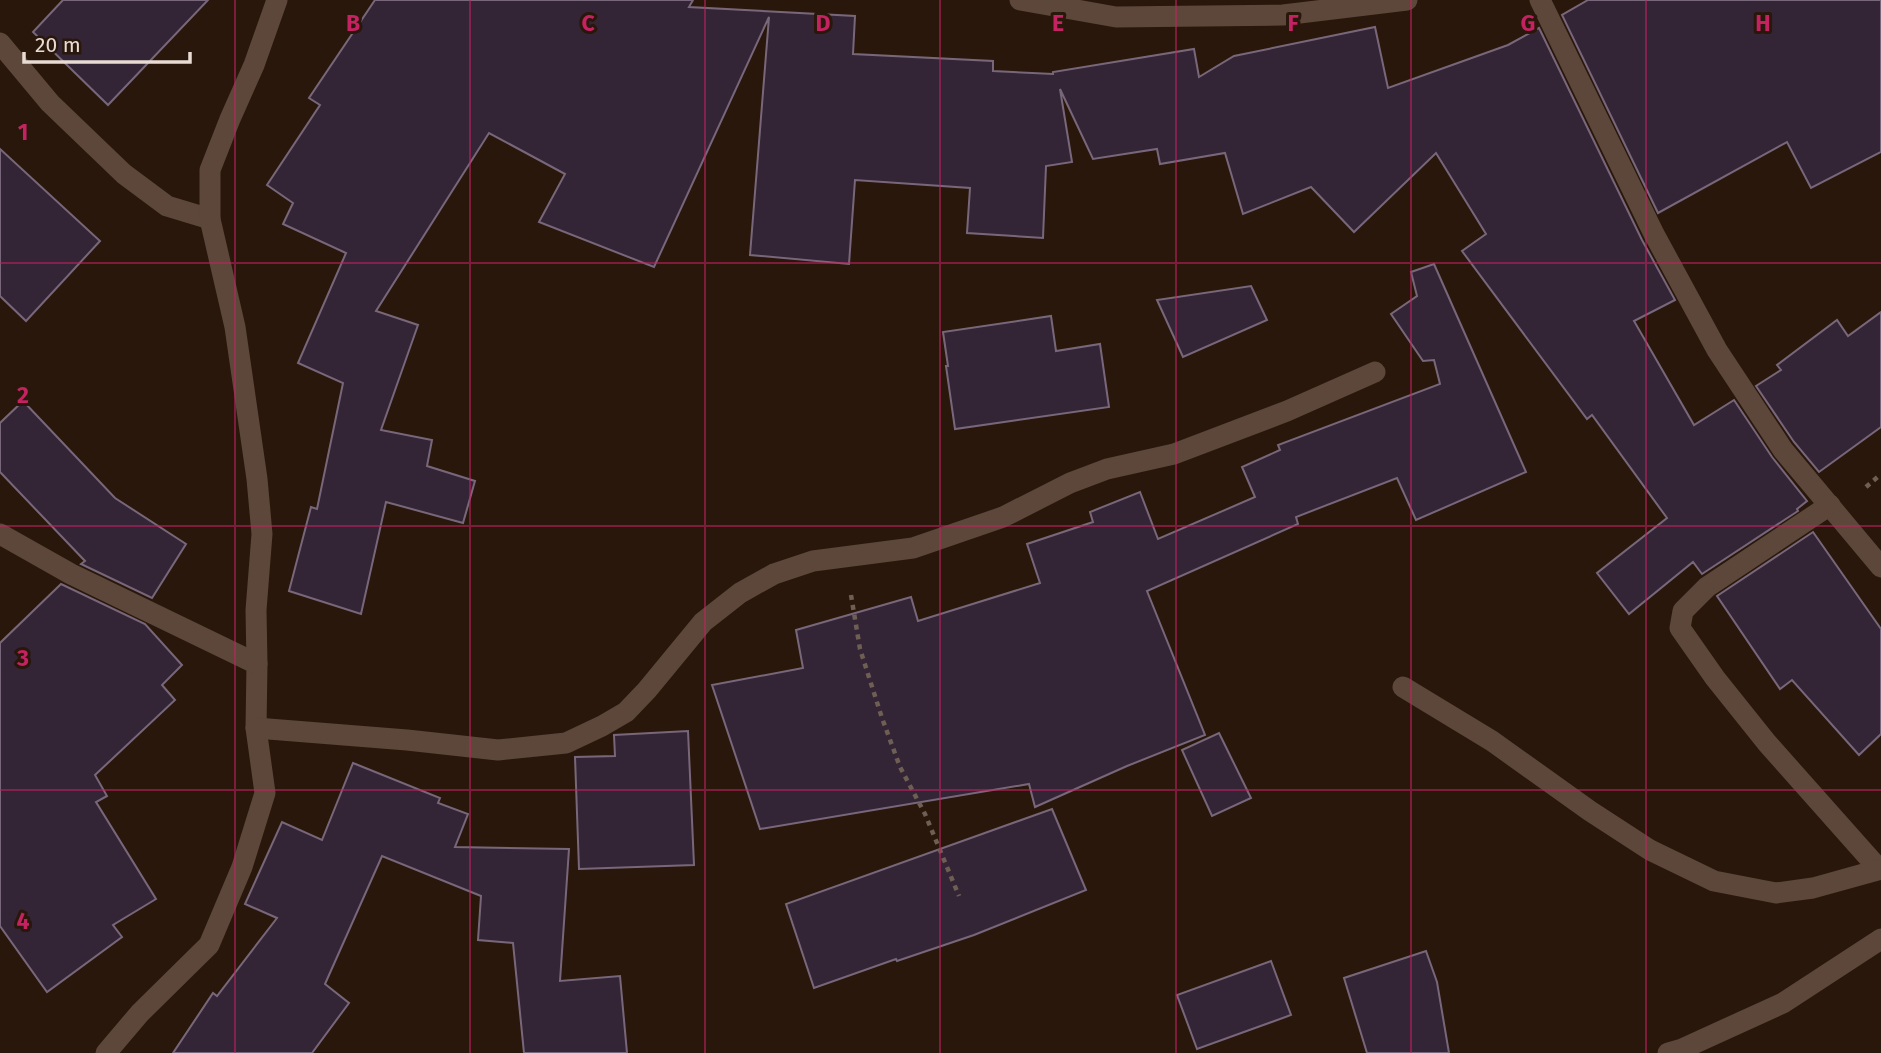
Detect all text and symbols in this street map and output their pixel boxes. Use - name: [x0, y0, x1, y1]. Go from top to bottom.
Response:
- text: B: [346, 9, 360, 37]
- text: C: [581, 9, 595, 37]
- text: D: [816, 9, 831, 37]
- text: E: [1052, 9, 1064, 37]
- text: F: [1287, 9, 1299, 37]
- text: G: [1521, 9, 1535, 37]
- text: H: [1755, 9, 1771, 37]
- scale bar: [24, 21, 191, 65]
- text: 20 m: [35, 32, 81, 58]
- text: 1: [18, 118, 28, 146]
- text: 2: [17, 381, 29, 409]
- text: 3: [16, 644, 29, 672]
- text: 4: [17, 907, 30, 935]

